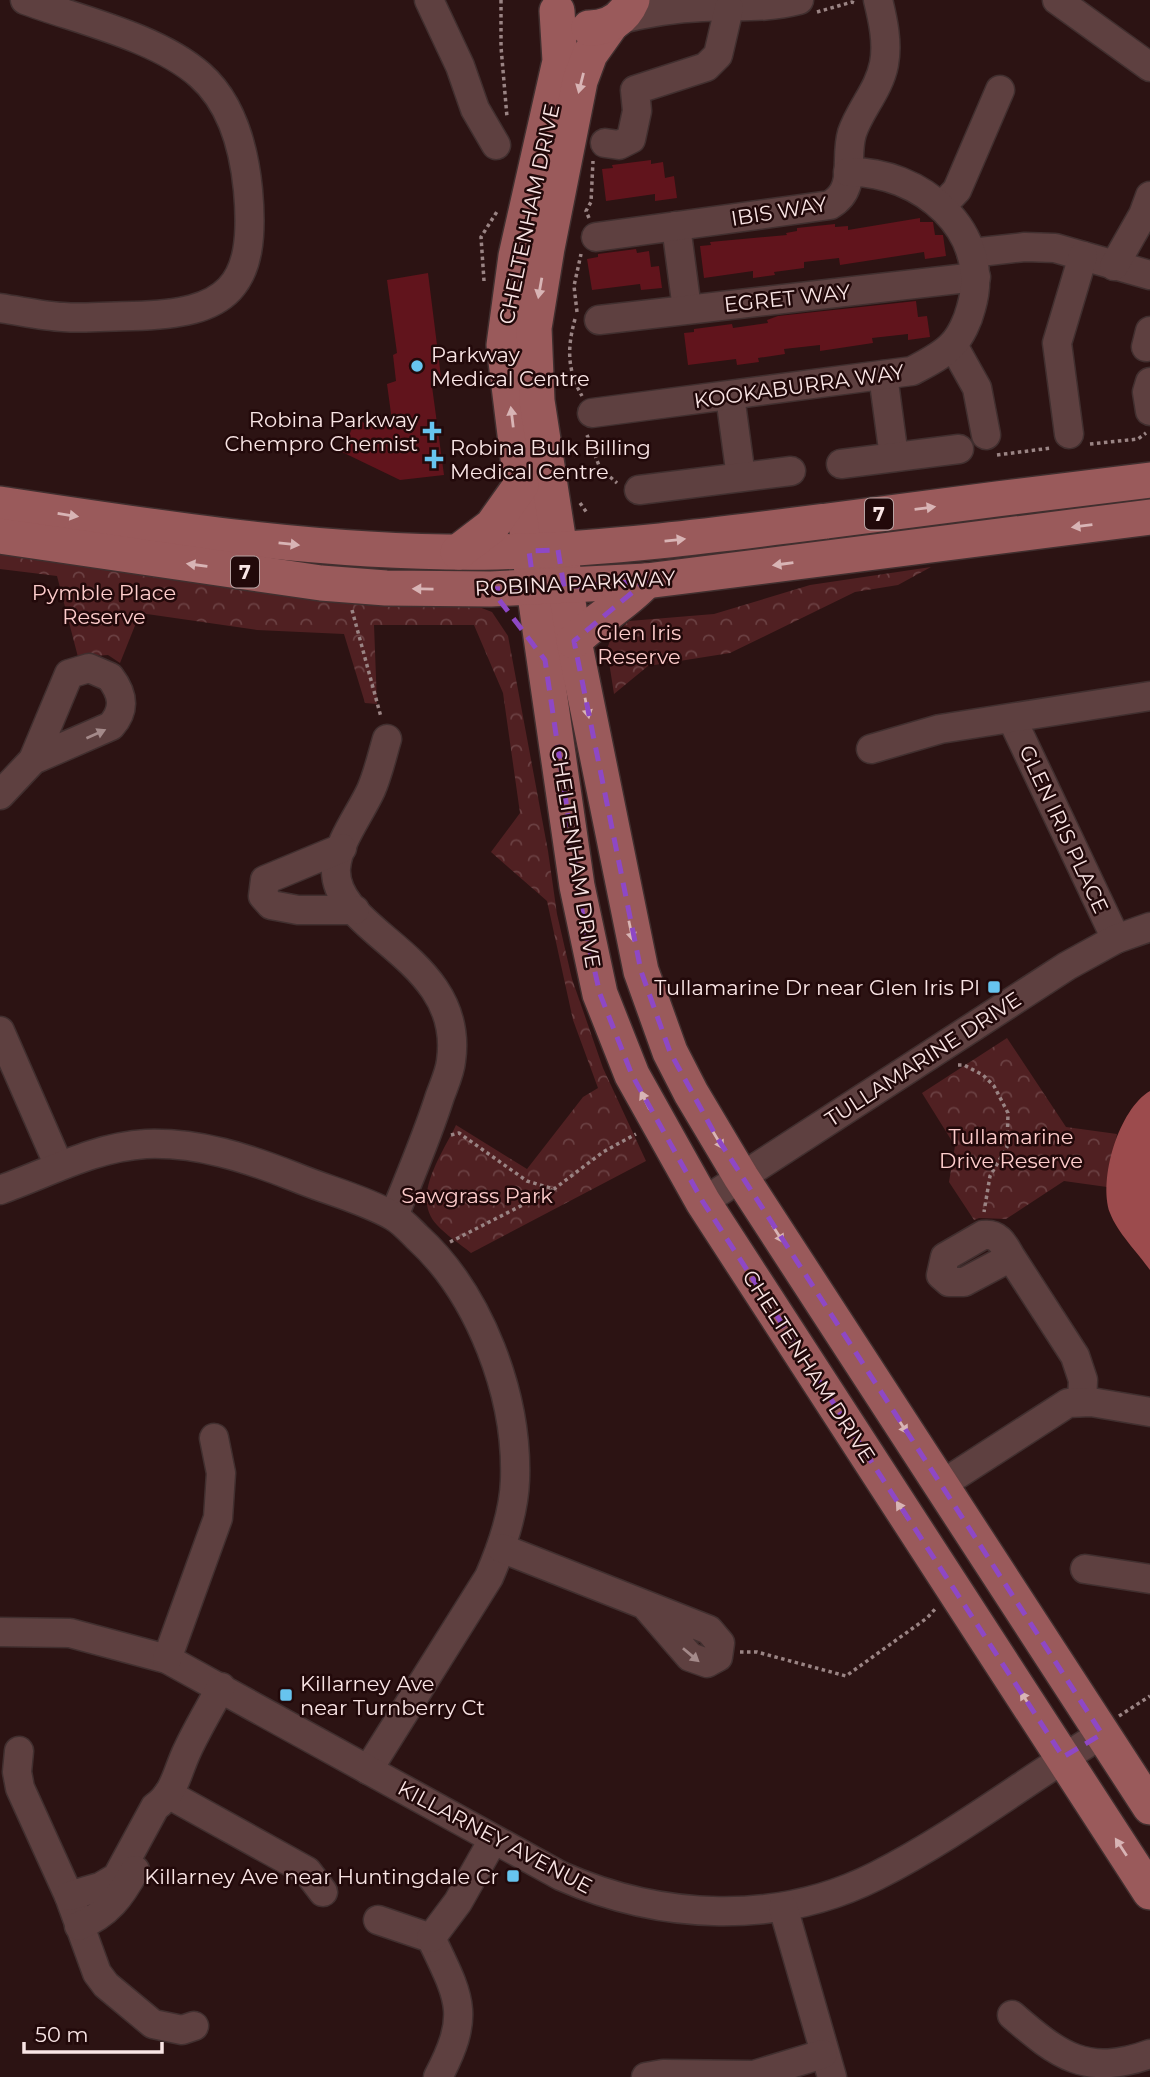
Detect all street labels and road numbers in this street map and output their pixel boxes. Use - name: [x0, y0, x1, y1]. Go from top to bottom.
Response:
- street label: CHELTENHAM DRIVE: [493, 102, 565, 326]
- street label: IBIS WAY: [729, 191, 829, 231]
- street label: EGRET WAY: [723, 279, 852, 317]
- street label: KOOKABURRA WAY: [692, 359, 906, 413]
- road number: 7: [865, 499, 893, 530]
- road number: 7: [231, 556, 259, 587]
- street label: ROBINA PARKWAY: [474, 565, 677, 601]
- street label: GLEN IRIS PLACE: [1014, 741, 1114, 917]
- street label: CHELTENHAM DRIVE: [546, 744, 606, 970]
- street label: TULLAMARINE DRIVE: [820, 986, 1026, 1132]
- street label: CHELTENHAM DRIVE: [737, 1265, 881, 1467]
- street label: KILLARNEY AVENUE: [394, 1775, 596, 1899]

